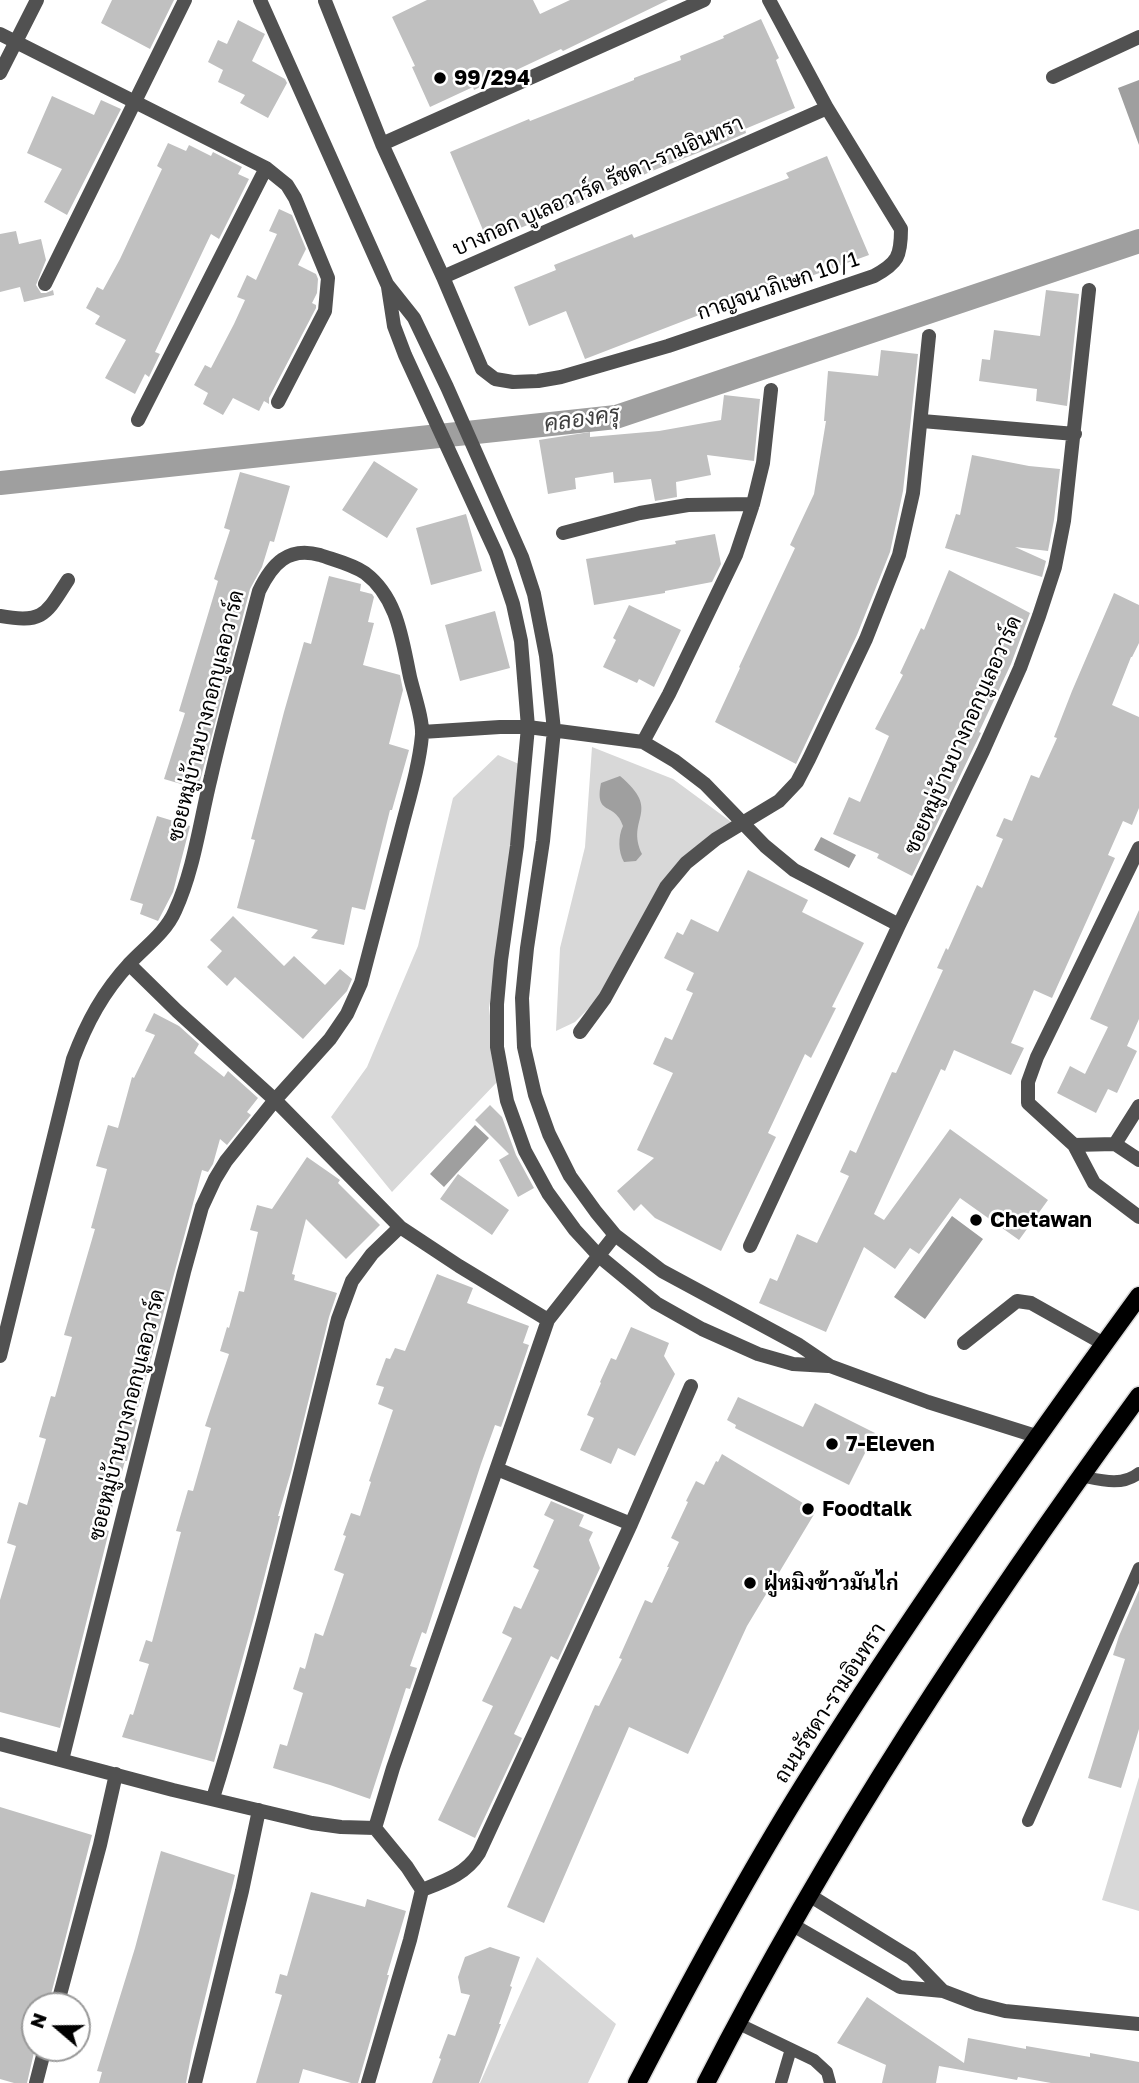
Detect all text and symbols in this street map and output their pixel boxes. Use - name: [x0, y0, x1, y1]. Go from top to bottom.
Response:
- place label: 99/294: [454, 65, 530, 91]
- marker: 99/294: [432, 70, 448, 86]
- street label: บางกอก บูเลอวาร์ด รัชดา-รามอินทรา: [449, 110, 747, 262]
- street label: กาญจนาภิเษก 10/1: [694, 247, 862, 325]
- water label: คลองครุ: [542, 400, 622, 438]
- street label: ซอยหมู่บ้านบางกอกบูเลอวาร์ด: [163, 588, 249, 844]
- street label: ซอยหมู่บ้านบางกอกบูเลอวาร์ด: [899, 612, 1027, 858]
- place label: Chetawan: [990, 1207, 1092, 1233]
- marker: Chetawan: [968, 1212, 984, 1228]
- street label: ซอยหมู่บ้านบางกอกบูเลอวาร์ด: [84, 1287, 170, 1543]
- place label: 7-Eleven: [846, 1431, 935, 1457]
- marker: 7-Eleven: [824, 1436, 840, 1452]
- place label: Foodtalk: [822, 1496, 912, 1522]
- marker: Foodtalk: [800, 1501, 816, 1517]
- place label: ฝู่หมิงข้าวมันไก่: [764, 1570, 899, 1596]
- marker: ฝู่หมิงข้าวมันไก่: [742, 1575, 758, 1591]
- street label: ถนนรัชดา-รามอินทรา: [769, 1618, 891, 1788]
- north arrow: [21, 1992, 91, 2062]
- text: N: [24, 2010, 51, 2031]

